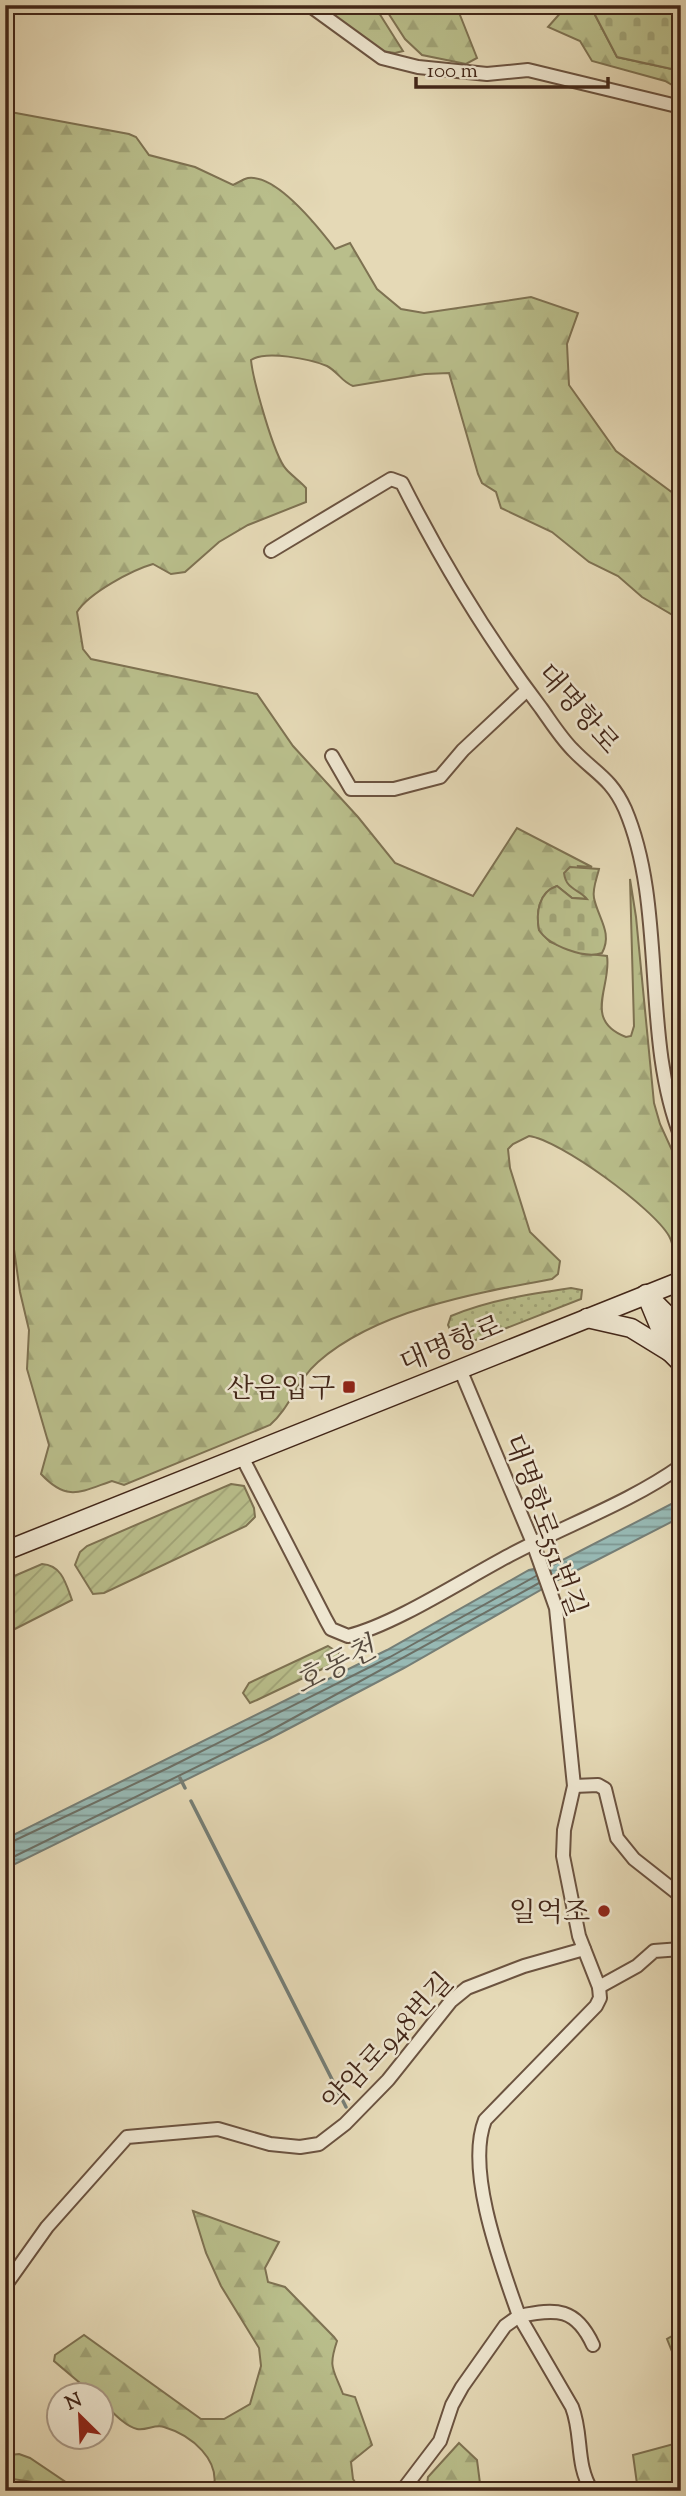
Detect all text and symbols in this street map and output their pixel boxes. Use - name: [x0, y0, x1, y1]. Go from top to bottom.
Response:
- scale bar: [416, 46, 609, 90]
- text: 100 m: [427, 57, 478, 87]
- street label: 대명항로: [526, 656, 627, 764]
- street label: 대명항로: [394, 1307, 510, 1385]
- place label: 산음입구: [227, 1370, 335, 1410]
- marker: 산음입구: [341, 1379, 357, 1395]
- street label: 대명항로551번길: [492, 1429, 595, 1623]
- water label: 호동천: [288, 1627, 386, 1706]
- place label: 일억조: [509, 1894, 590, 1934]
- marker: 일억조: [596, 1903, 612, 1919]
- street label: 약암로948번길: [314, 1965, 464, 2121]
- north arrow: [46, 2380, 116, 2450]
- text: N: [62, 2387, 87, 2418]

